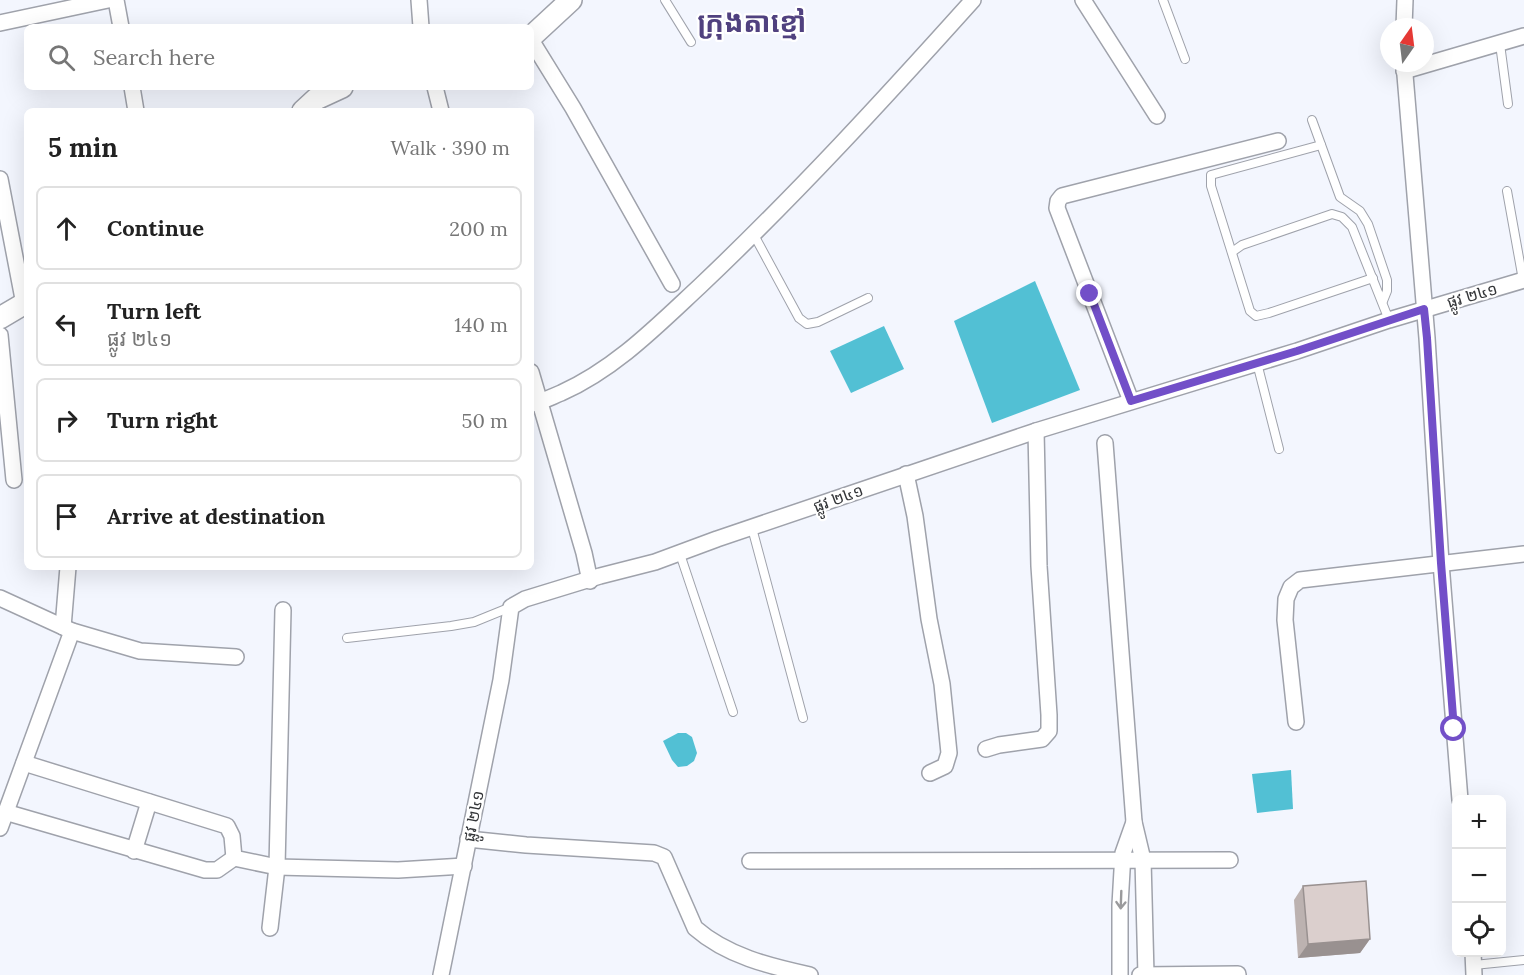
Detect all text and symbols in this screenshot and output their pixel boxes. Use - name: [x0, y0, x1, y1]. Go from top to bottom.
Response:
- district label: ក្រុងតាខ្មៅ: [698, 4, 806, 40]
- north arrow: [1380, 18, 1434, 72]
- search box: [24, 24, 534, 90]
- icon: search: [45, 41, 78, 74]
- text: Search here: [93, 43, 215, 71]
- text: 5 min: [48, 131, 118, 164]
- text: Walk · 390 m: [391, 135, 510, 160]
- icon: ahead: [50, 212, 83, 245]
- text: Continue: [107, 214, 204, 242]
- text: 200 m: [449, 216, 508, 241]
- street label: ផ្លូវ ២៤១: [1444, 278, 1501, 316]
- route end: [1076, 280, 1102, 306]
- text: Turn left: [107, 297, 201, 325]
- icon: left: [50, 308, 83, 341]
- text: 140 m: [454, 312, 508, 337]
- text: ផ្លូវ ២៤១: [107, 326, 172, 351]
- icon: right: [50, 404, 83, 437]
- text: Turn right: [107, 406, 218, 434]
- text: 50 m: [462, 408, 508, 433]
- street label: ផ្លូវ ២៤១: [810, 480, 867, 521]
- icon: arrive: [50, 500, 83, 533]
- text: Arrive at destination: [107, 502, 325, 530]
- route start: [1440, 715, 1466, 741]
- street label: ផ្លូវ ២៤១: [458, 789, 492, 844]
- map controls: [1452, 795, 1506, 957]
- button: +: [1452, 795, 1506, 849]
- button: −: [1452, 849, 1506, 903]
- one-way arrow: [1115, 889, 1126, 909]
- button: locate: [1452, 903, 1506, 957]

